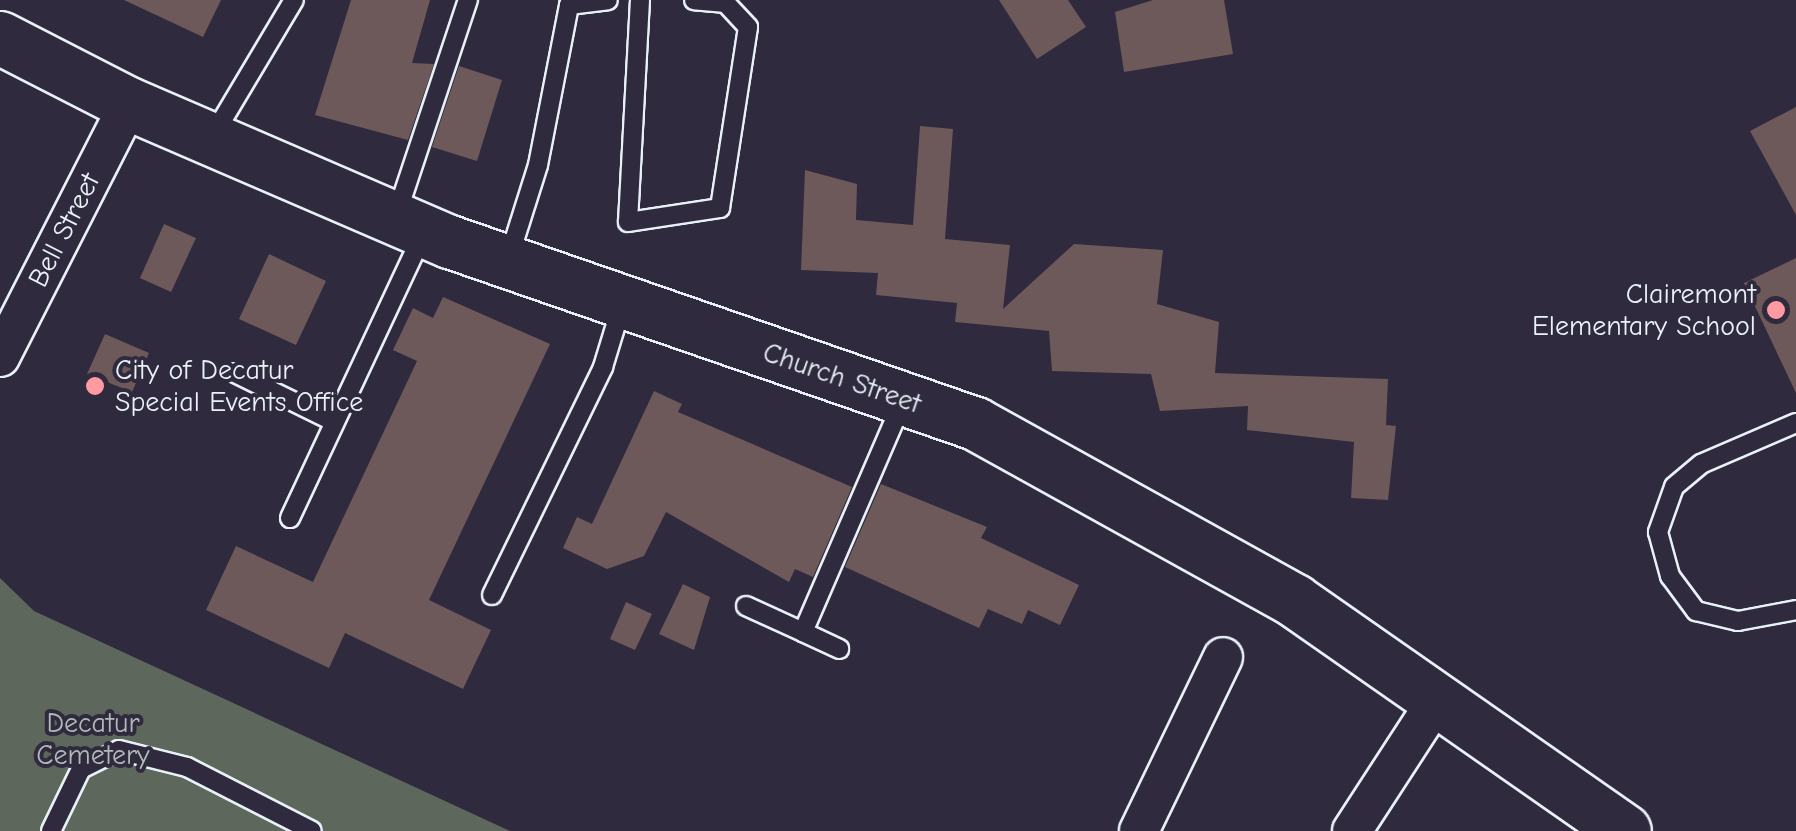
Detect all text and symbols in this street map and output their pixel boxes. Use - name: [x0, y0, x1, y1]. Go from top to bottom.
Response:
- street label: Bell Street: [21, 168, 107, 292]
- place label: Clairemont Elementary School: [1532, 277, 1756, 343]
- marker: Clairemont Elementary School: [1765, 299, 1787, 321]
- street label: Church Street: [759, 335, 925, 421]
- place label: City of Decatur Special Events Office: [115, 353, 363, 419]
- marker: City of Decatur Special Events Office: [84, 375, 106, 397]
- park label: Decatur Cemetery: [36, 706, 150, 772]

